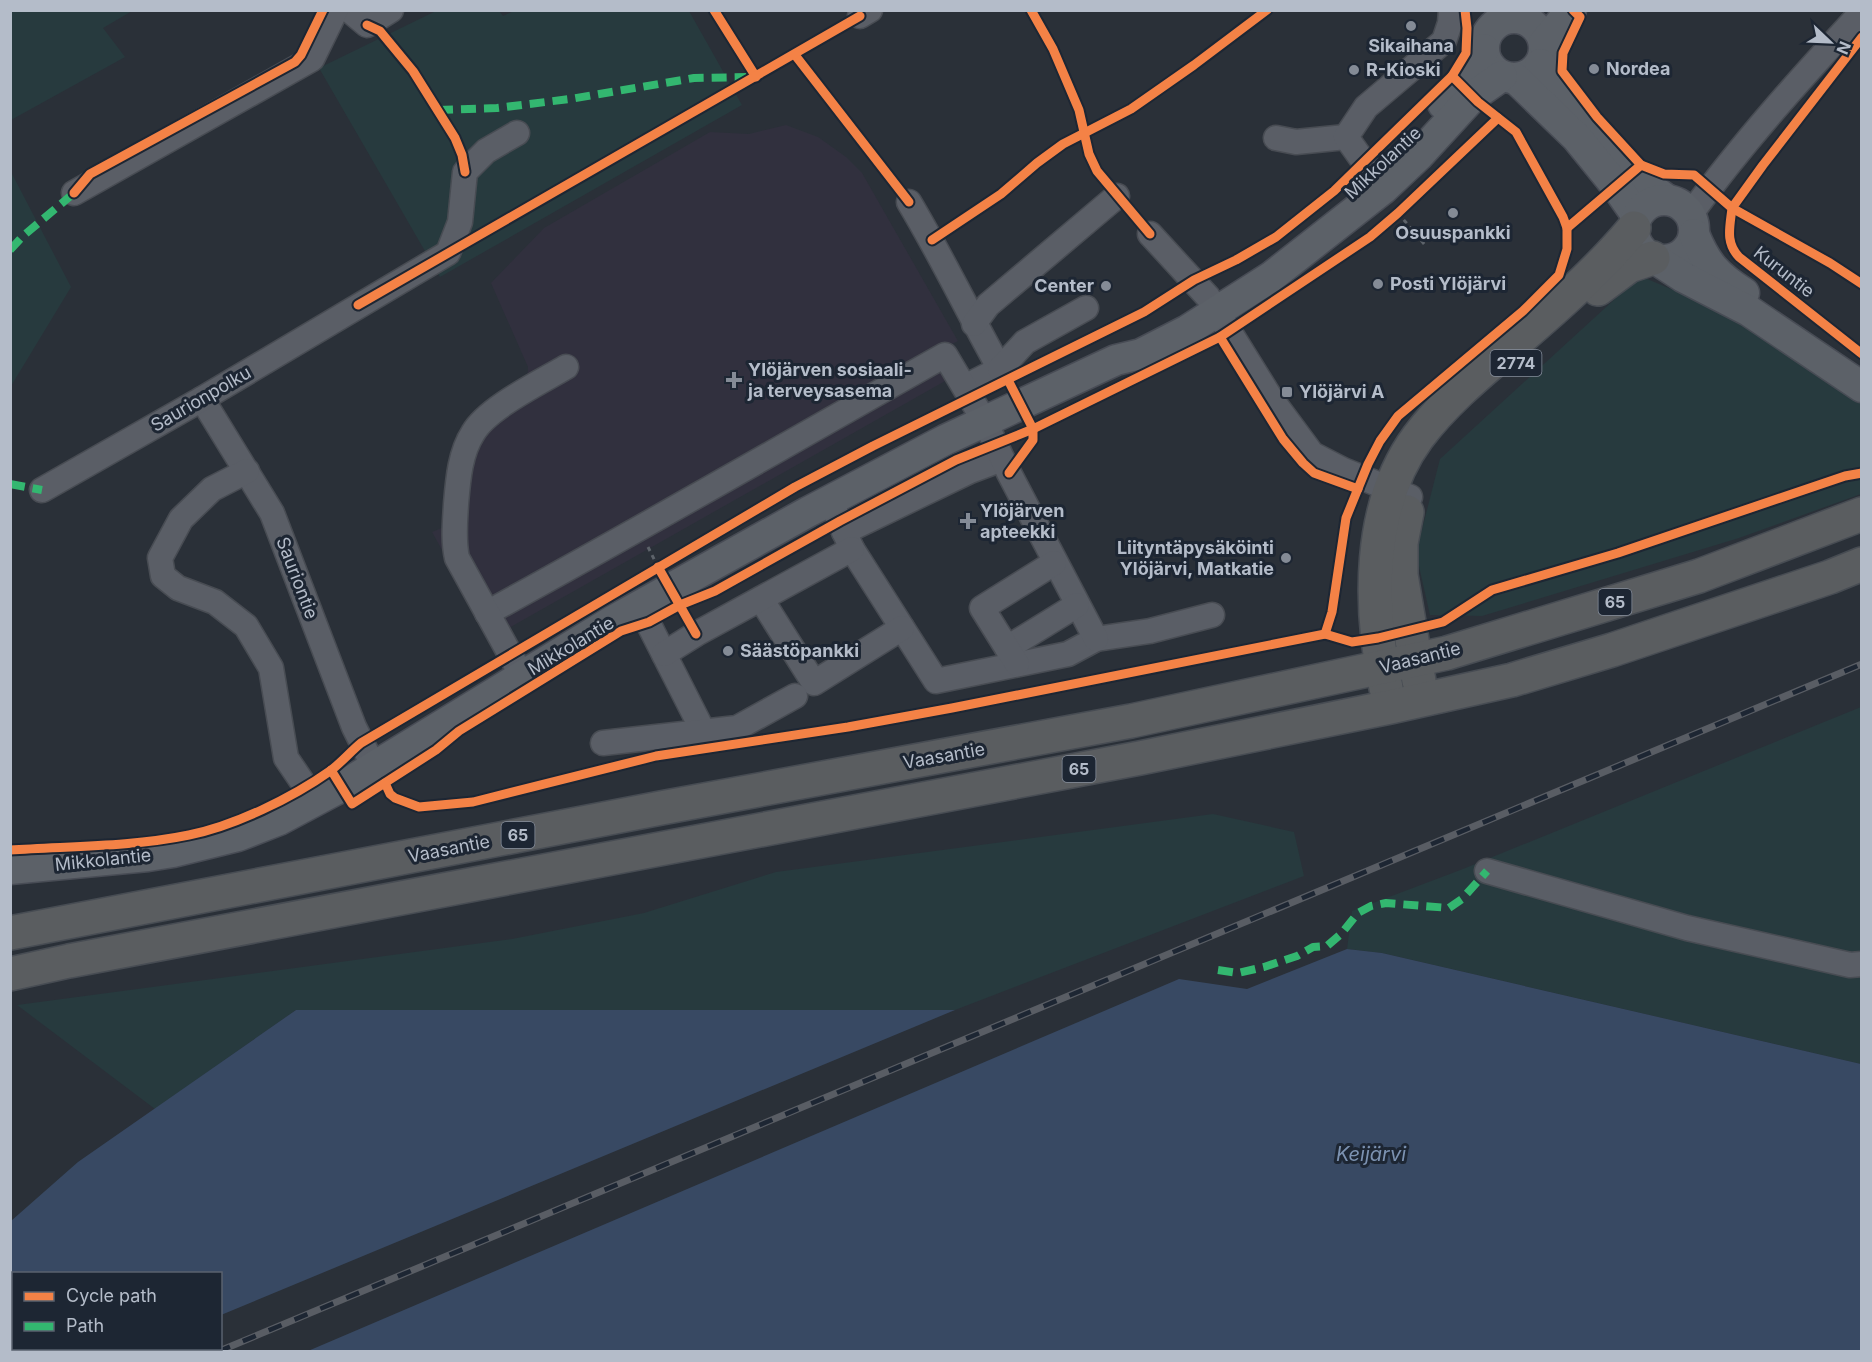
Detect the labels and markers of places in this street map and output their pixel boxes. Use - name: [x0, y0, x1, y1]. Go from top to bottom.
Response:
- marker: Sikaihana: [1404, 19, 1418, 33]
- place label: Sikaihana: [1368, 35, 1454, 56]
- place label: Nordea: [1606, 58, 1670, 79]
- place label: R-Kioski: [1366, 59, 1441, 80]
- marker: Nordea: [1587, 62, 1601, 76]
- marker: R-Kioski: [1347, 63, 1361, 77]
- marker: Osuuspankki: [1446, 206, 1460, 220]
- place label: Osuuspankki: [1395, 222, 1511, 243]
- place label: Posti Ylöjärvi: [1390, 273, 1506, 294]
- place label: Center: [1034, 275, 1094, 296]
- marker: Posti Ylöjärvi: [1371, 277, 1385, 291]
- marker: Center: [1099, 279, 1113, 293]
- place label: Ylöjärven sosiaali- ja terveysasema: [747, 359, 912, 401]
- marker: Ylöjärven sosiaali- ja terveysasema: [725, 371, 743, 389]
- place label: Ylöjärvi A: [1299, 381, 1384, 402]
- marker: Ylöjärvi A: [1280, 385, 1294, 399]
- place label: Ylöjärven apteekki: [980, 500, 1064, 542]
- marker: Ylöjärven apteekki: [961, 514, 975, 528]
- place label: Liityntäpysäköinti Ylöjärvi, Matkatie: [1117, 537, 1274, 579]
- marker: Liityntäpysäköinti Ylöjärvi, Matkatie: [1279, 551, 1293, 565]
- place label: Säästöpankki: [740, 640, 859, 661]
- marker: Säästöpankki: [721, 644, 735, 658]

